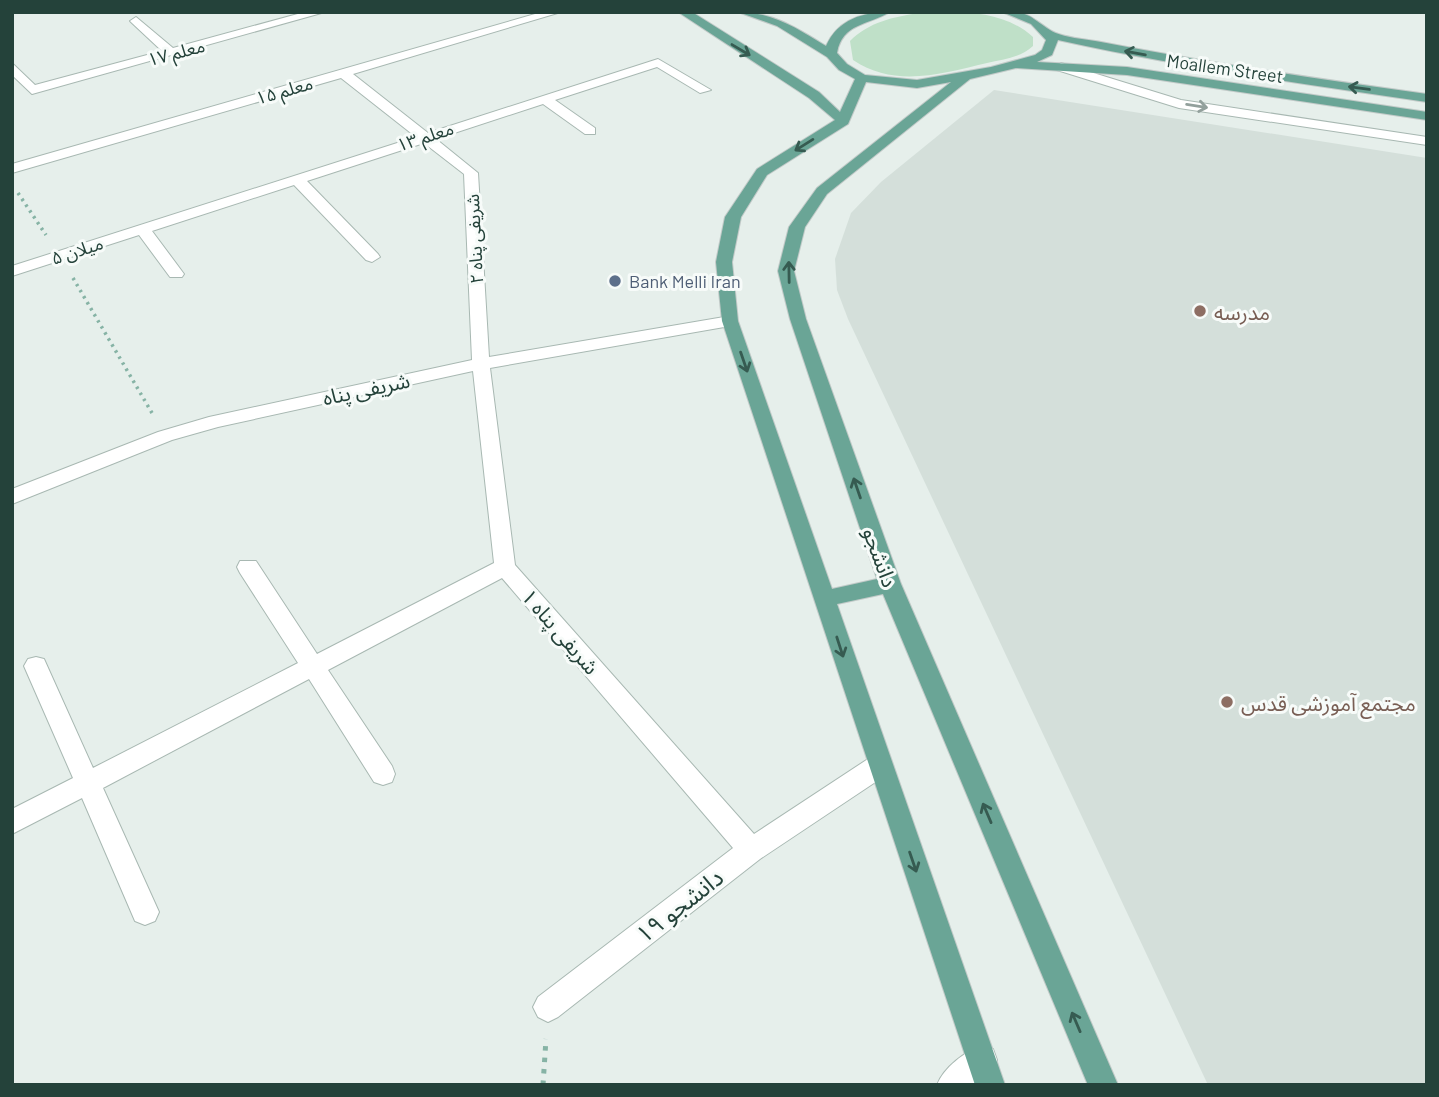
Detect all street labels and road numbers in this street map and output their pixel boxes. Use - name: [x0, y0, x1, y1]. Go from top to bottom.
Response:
- street label: معلم ۱۷: [145, 34, 208, 73]
- street label: Moallem Street: [1165, 49, 1285, 87]
- street label: معلم ۱۵: [253, 71, 316, 112]
- street label: معلم ۱۳: [394, 116, 457, 158]
- street label: شریفی پناه ۲: [461, 194, 488, 284]
- street label: میلان ۵: [48, 231, 106, 270]
- street label: شریفی پناه: [320, 367, 412, 412]
- street label: دانشجو: [858, 524, 903, 591]
- street label: شریفی پناه ۱: [516, 583, 605, 680]
- street label: دانشجو ۱۹: [630, 862, 729, 949]

